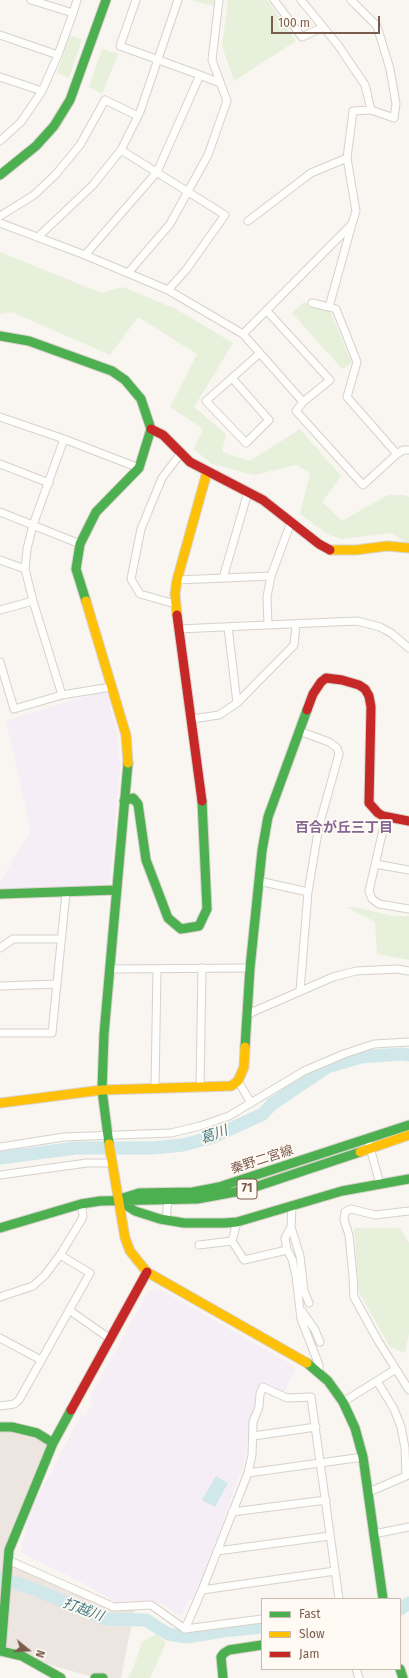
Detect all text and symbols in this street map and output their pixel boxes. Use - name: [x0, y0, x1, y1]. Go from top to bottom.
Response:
- scale bar: [273, 8, 382, 34]
- text: 100 m: [278, 16, 310, 30]
- district label: 百合が丘三丁目: [295, 820, 393, 836]
- water label: 葛川: [198, 1122, 230, 1148]
- street label: 秦野二宮線: [229, 1143, 295, 1177]
- road number: 71: [237, 1179, 257, 1199]
- water label: 打越川: [60, 1595, 106, 1625]
- legend: [261, 1598, 401, 1670]
- text: Fast: [299, 1607, 321, 1621]
- text: Slow: [299, 1627, 325, 1641]
- north arrow: [8, 1630, 48, 1670]
- text: Jam: [299, 1647, 319, 1661]
- text: N: [33, 1648, 47, 1659]

